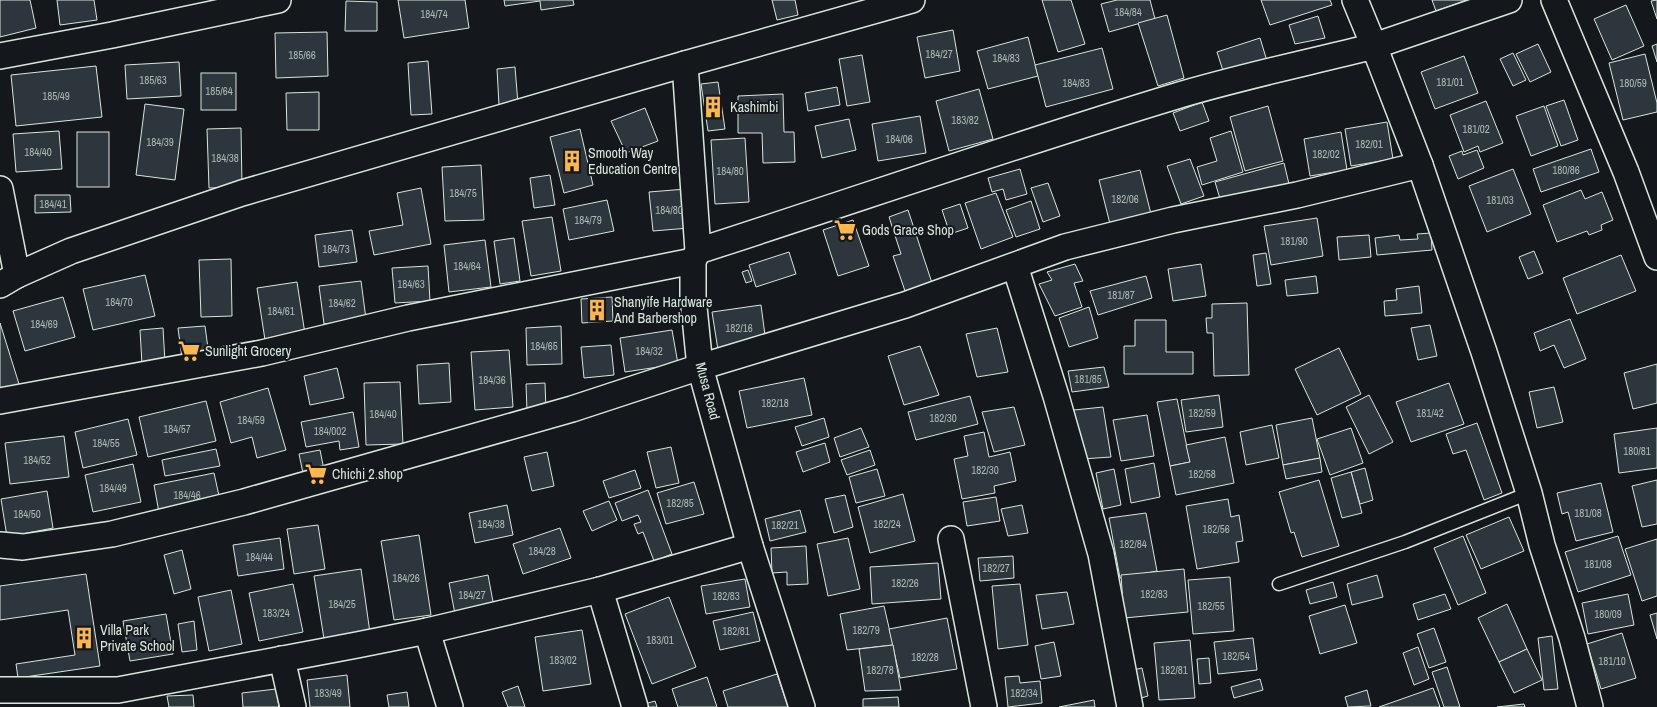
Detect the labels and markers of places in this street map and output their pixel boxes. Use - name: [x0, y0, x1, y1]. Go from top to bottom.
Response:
- building icon: Kashimbi: [700, 94, 726, 120]
- place label: Kashimbi: [730, 98, 779, 116]
- place label: Smooth Way Education Centre: [588, 144, 677, 178]
- building icon: Smooth Way Education Centre: [559, 148, 585, 174]
- supermarket icon: Gods Grace Shop: [832, 217, 858, 243]
- place label: Gods Grace Shop: [862, 221, 954, 239]
- place label: Shanyife Hardware And Barbershop: [613, 293, 712, 327]
- building icon: Shanyife Hardware And Barbershop: [584, 297, 610, 323]
- supermarket icon: Sunlight Grocery: [176, 338, 202, 364]
- place label: Sunlight Grocery: [205, 342, 291, 360]
- supermarket icon: Chichi 2 shop: [303, 461, 329, 487]
- place label: Chichi 2 shop: [332, 465, 403, 483]
- place label: Villa Park Private School: [100, 621, 175, 655]
- building icon: Villa Park Private School: [71, 625, 97, 651]

